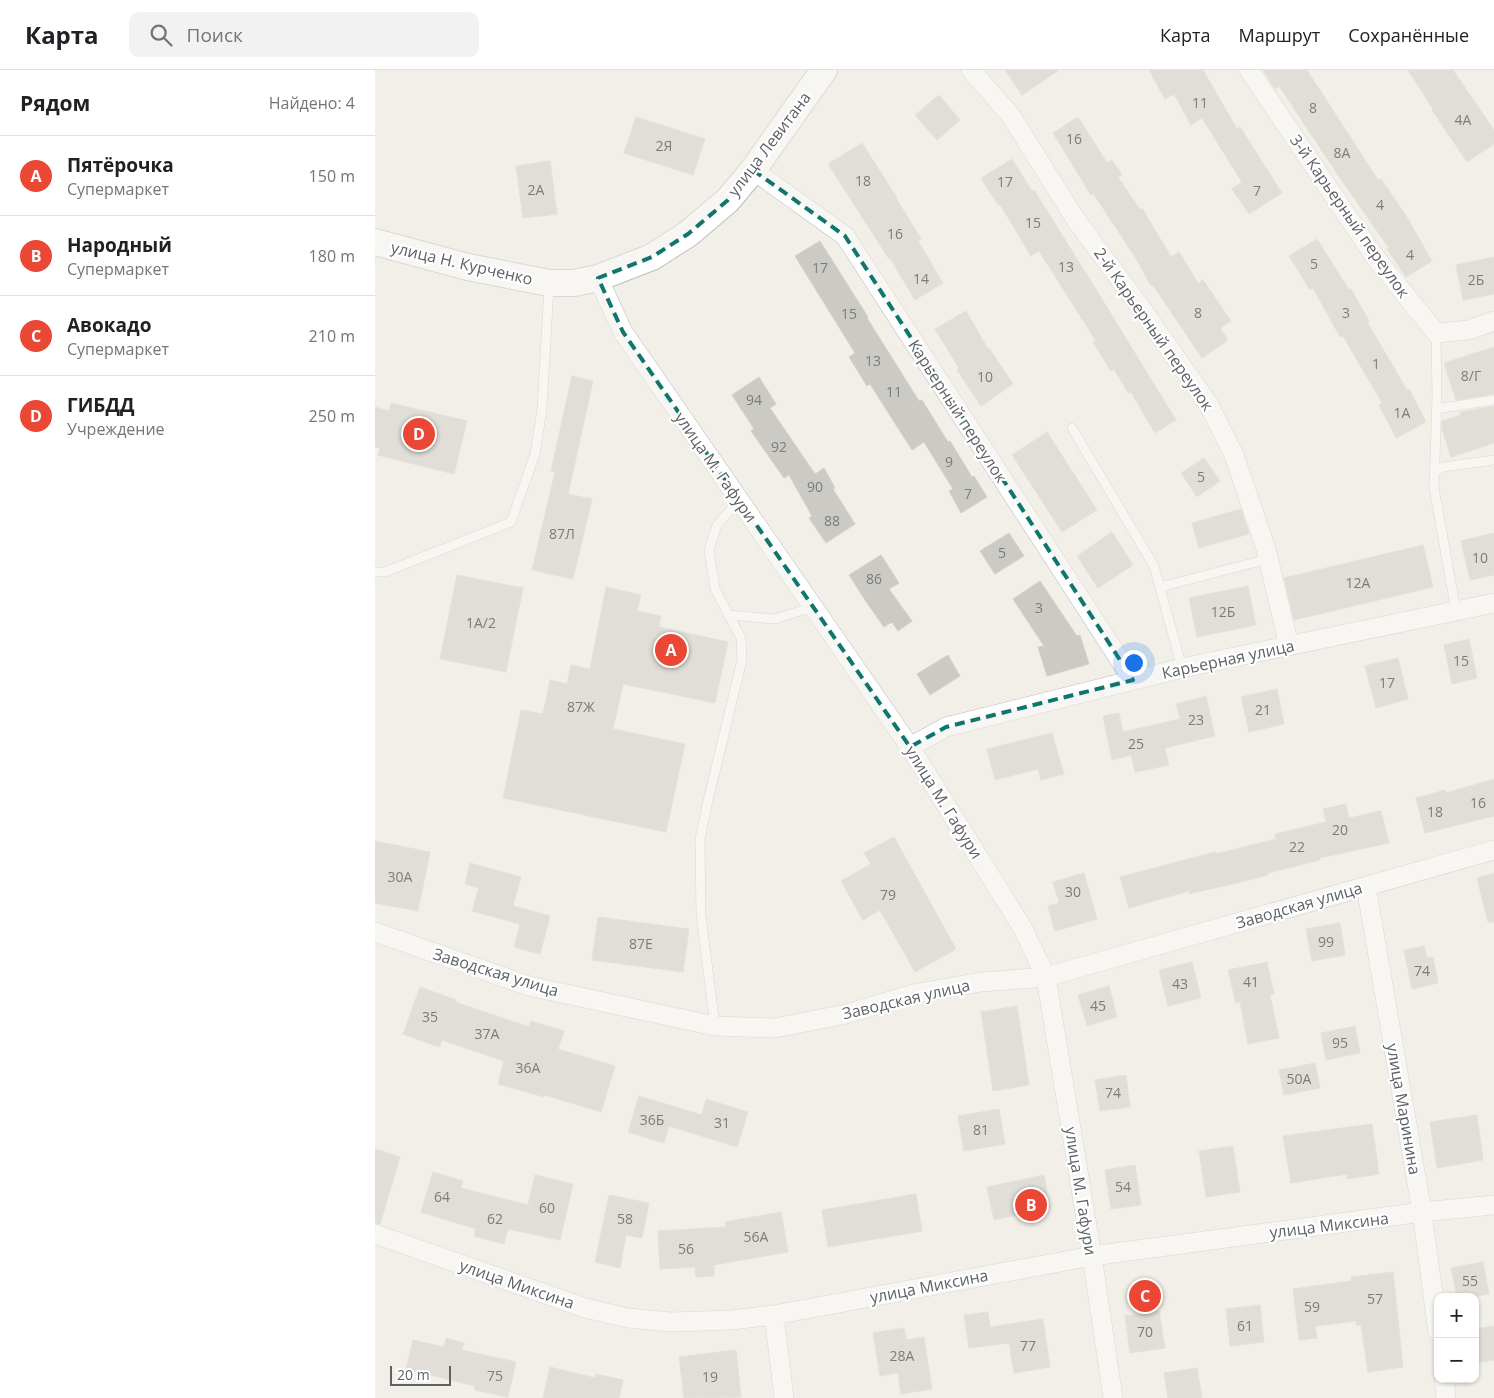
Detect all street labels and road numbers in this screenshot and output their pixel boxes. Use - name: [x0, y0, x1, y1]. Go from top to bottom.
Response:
- street label: улица Левитана: [722, 87, 816, 201]
- street label: 3-й Карьерный переулок: [1285, 130, 1415, 303]
- street label: улица Н. Курченко: [389, 236, 535, 290]
- street label: 2-й Карьерный переулок: [1089, 243, 1219, 416]
- street label: Карьерный переулок: [904, 335, 1013, 487]
- street label: улица М. Гафури: [670, 408, 762, 526]
- street label: Карьерная улица: [1160, 634, 1296, 684]
- street label: улица М. Гафури: [900, 741, 988, 863]
- street label: Заводская улица: [1233, 876, 1365, 934]
- street label: Заводская улица: [430, 942, 562, 1002]
- street label: Заводская улица: [840, 974, 972, 1024]
- street label: улица Маринина: [1382, 1042, 1426, 1176]
- street label: улица М. Гафури: [1060, 1125, 1102, 1257]
- street label: улица Миксина: [1268, 1207, 1390, 1243]
- street label: улица Миксина: [457, 1254, 577, 1314]
- street label: улица Миксина: [868, 1264, 990, 1308]

